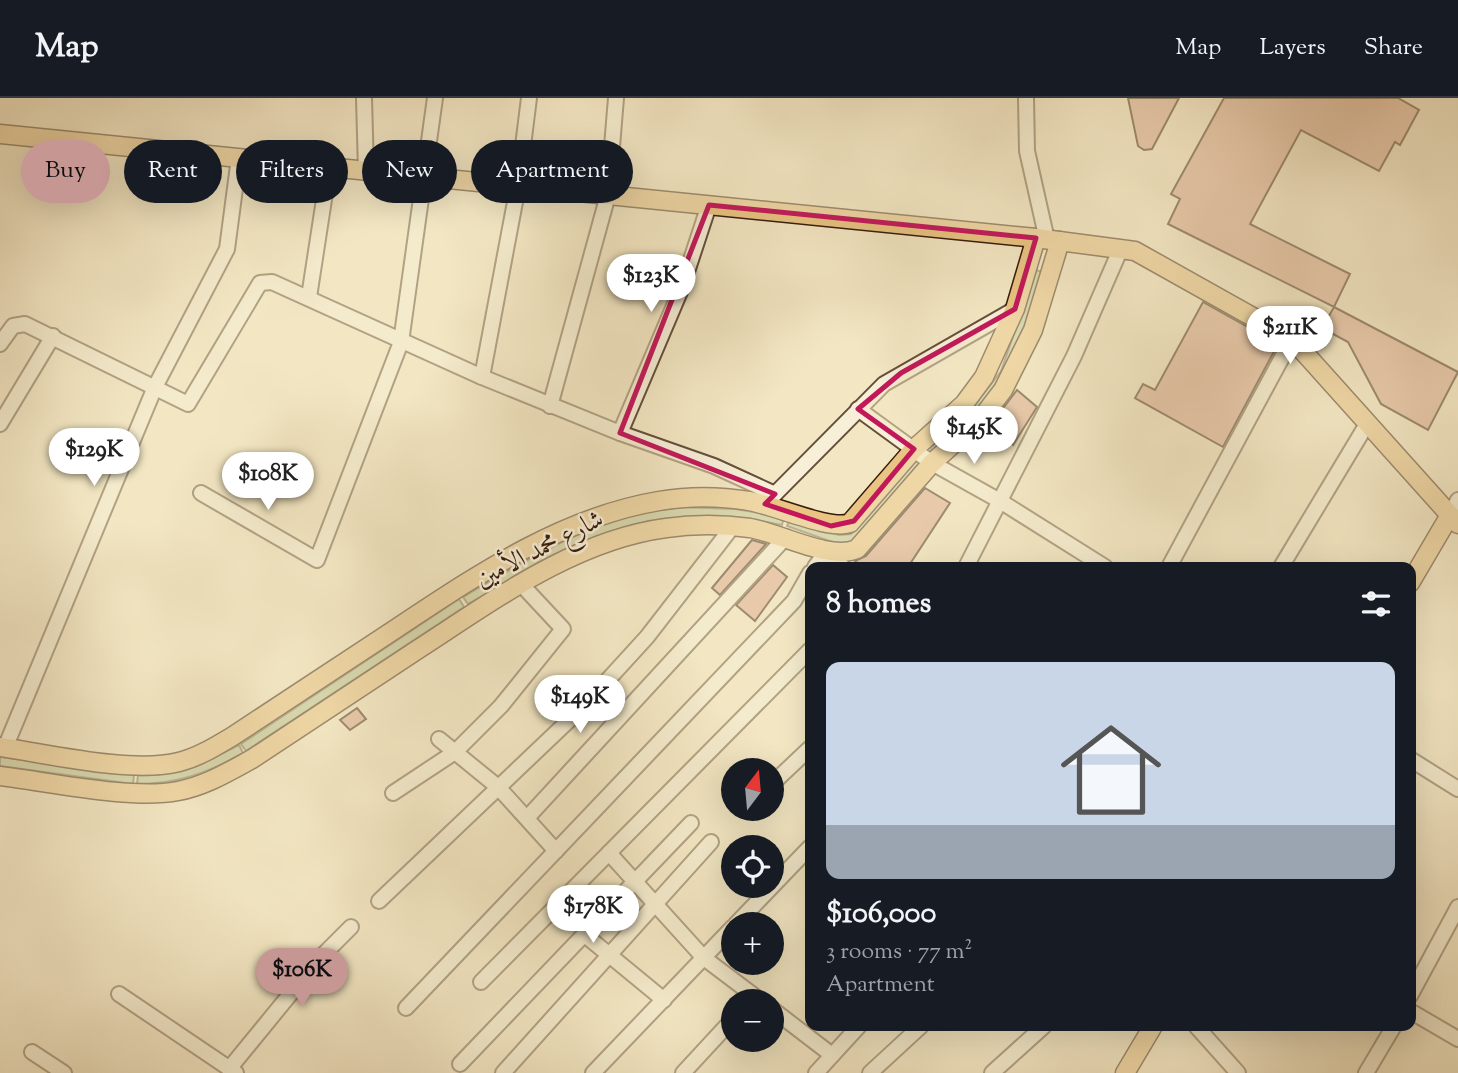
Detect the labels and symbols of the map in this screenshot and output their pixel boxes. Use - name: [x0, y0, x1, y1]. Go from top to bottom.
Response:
- pin: $123K: [602, 254, 700, 314]
- pin: $211K: [1241, 306, 1339, 366]
- pin: $145K: [925, 406, 1023, 466]
- pin: $129K: [45, 428, 143, 488]
- pin: $108K: [219, 452, 317, 512]
- street label: شارع محمد الأمين: [468, 500, 611, 599]
- pin: $149K: [531, 676, 629, 735]
- north arrow: [721, 758, 784, 821]
- pin: $178K: [544, 886, 642, 945]
- pin: $106K: [253, 948, 351, 1008]

